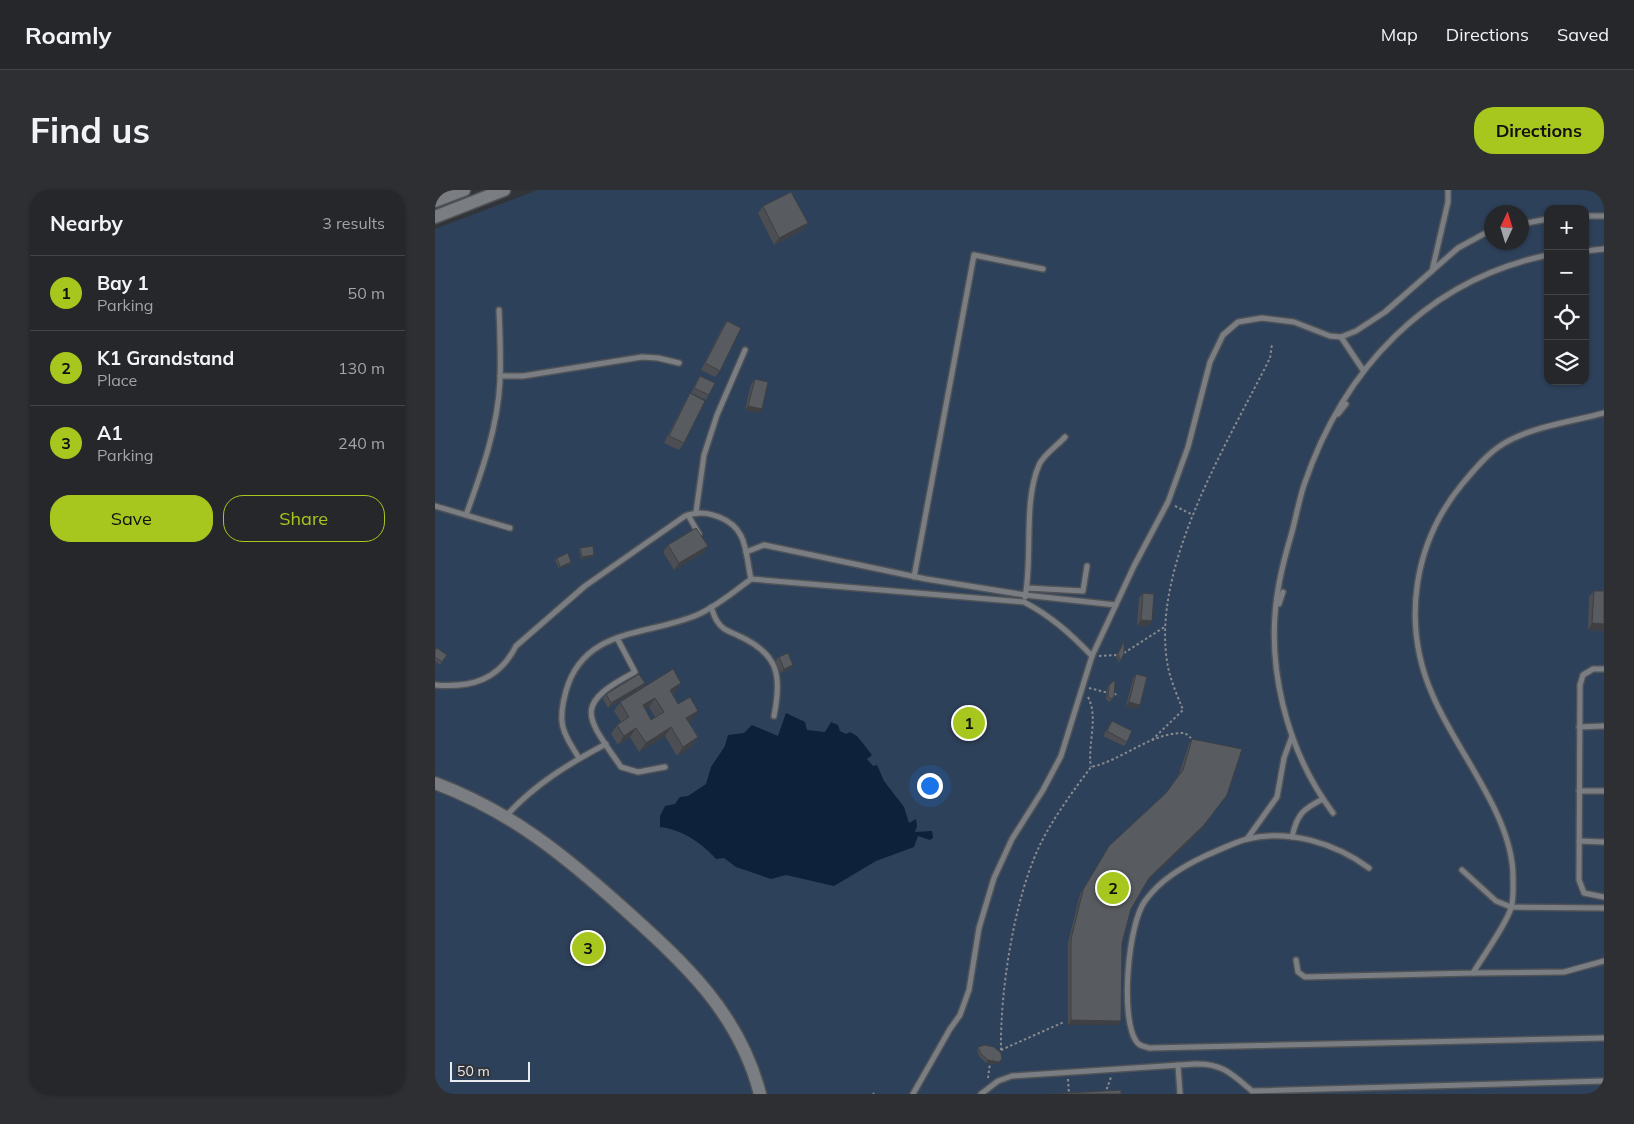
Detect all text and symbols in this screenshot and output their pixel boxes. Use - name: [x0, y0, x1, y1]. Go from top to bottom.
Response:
- text: Roamly: [25, 20, 112, 50]
- text: Map: [1381, 23, 1418, 46]
- text: Directions: [1446, 23, 1529, 46]
- text: Saved: [1557, 23, 1609, 46]
- button: Directions: [1474, 107, 1604, 154]
- text: Find us: [30, 108, 150, 152]
- north arrow: [1484, 205, 1529, 250]
- map controls: [1544, 205, 1589, 385]
- button: +: [1544, 205, 1589, 250]
- text: Nearby: [50, 210, 123, 236]
- text: 3 results: [322, 213, 385, 233]
- button: −: [1544, 250, 1589, 295]
- text: Bay 1: [97, 271, 149, 295]
- text: 1: [61, 283, 71, 303]
- text: 50 m: [348, 283, 385, 303]
- text: Parking: [97, 295, 154, 315]
- button: locate: [1544, 295, 1589, 340]
- button: layers: [1544, 340, 1589, 385]
- text: K1 Grandstand: [97, 346, 234, 370]
- text: 2: [61, 358, 71, 378]
- text: 130 m: [338, 358, 385, 378]
- text: Place: [97, 370, 137, 390]
- text: A1: [97, 421, 123, 445]
- text: 3: [61, 433, 71, 453]
- text: 240 m: [338, 433, 385, 453]
- text: Parking: [97, 445, 154, 465]
- button: Save: [50, 495, 213, 542]
- button: Share: [223, 495, 385, 542]
- pin: 1: [953, 704, 985, 742]
- your location: [917, 773, 943, 799]
- pin: 2: [1097, 869, 1129, 907]
- pin: 3: [572, 929, 604, 967]
- scale bar: [450, 1059, 530, 1082]
- text: 50 m: [457, 1062, 490, 1080]

